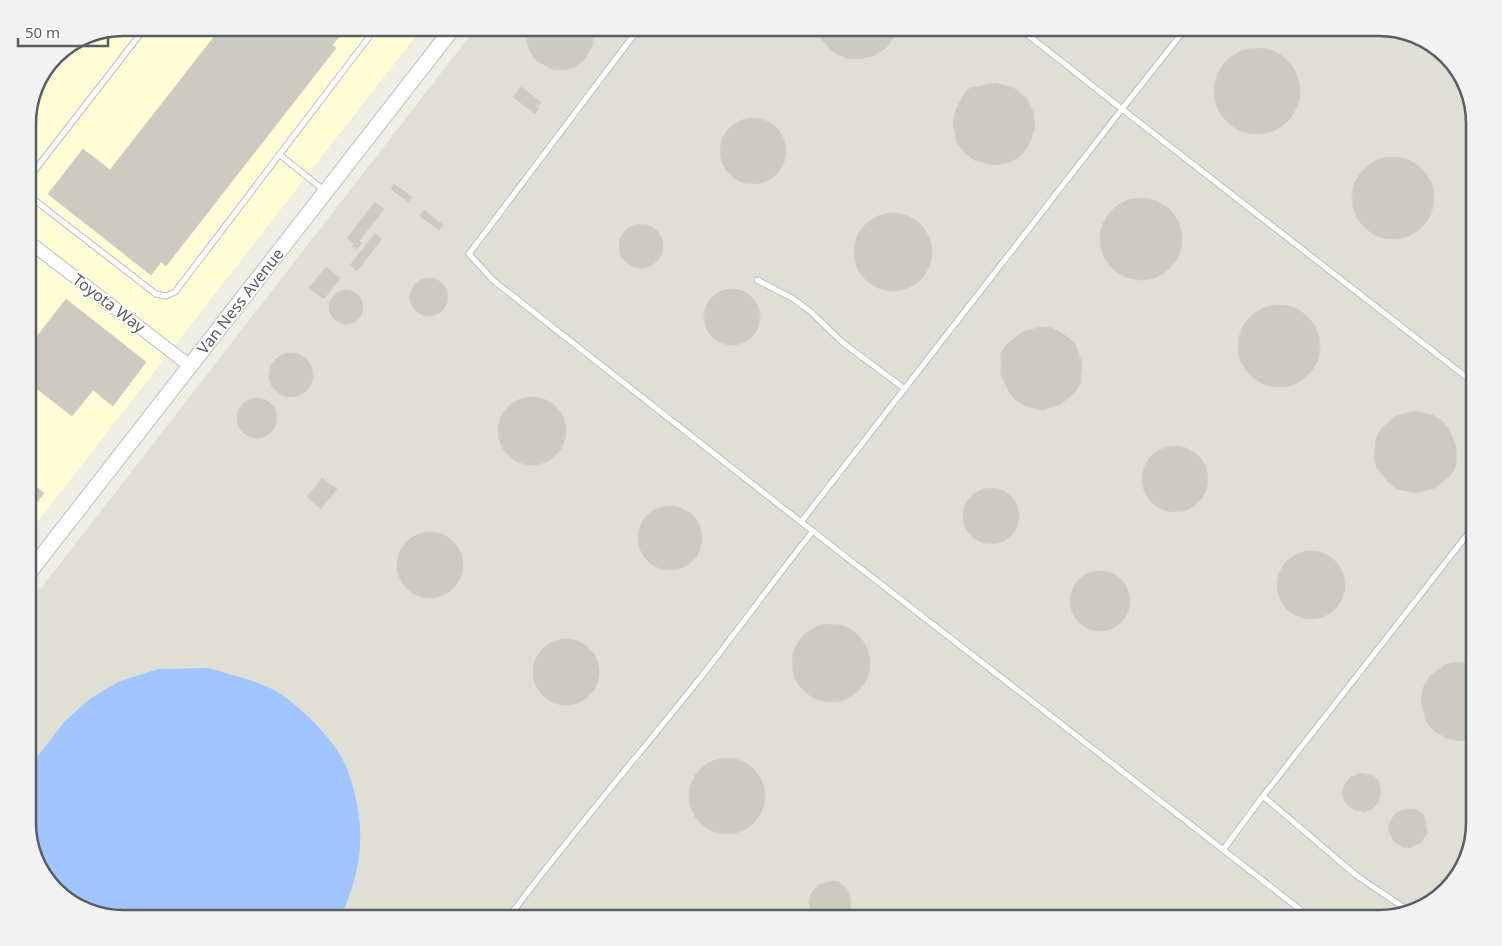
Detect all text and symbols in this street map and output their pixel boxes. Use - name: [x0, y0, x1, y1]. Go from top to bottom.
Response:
- scale bar: [18, 15, 108, 47]
- text: 50 m: [25, 22, 60, 42]
- street label: Van Ness Avenue: [192, 243, 288, 359]
- street label: Toyota Way: [68, 268, 150, 338]

